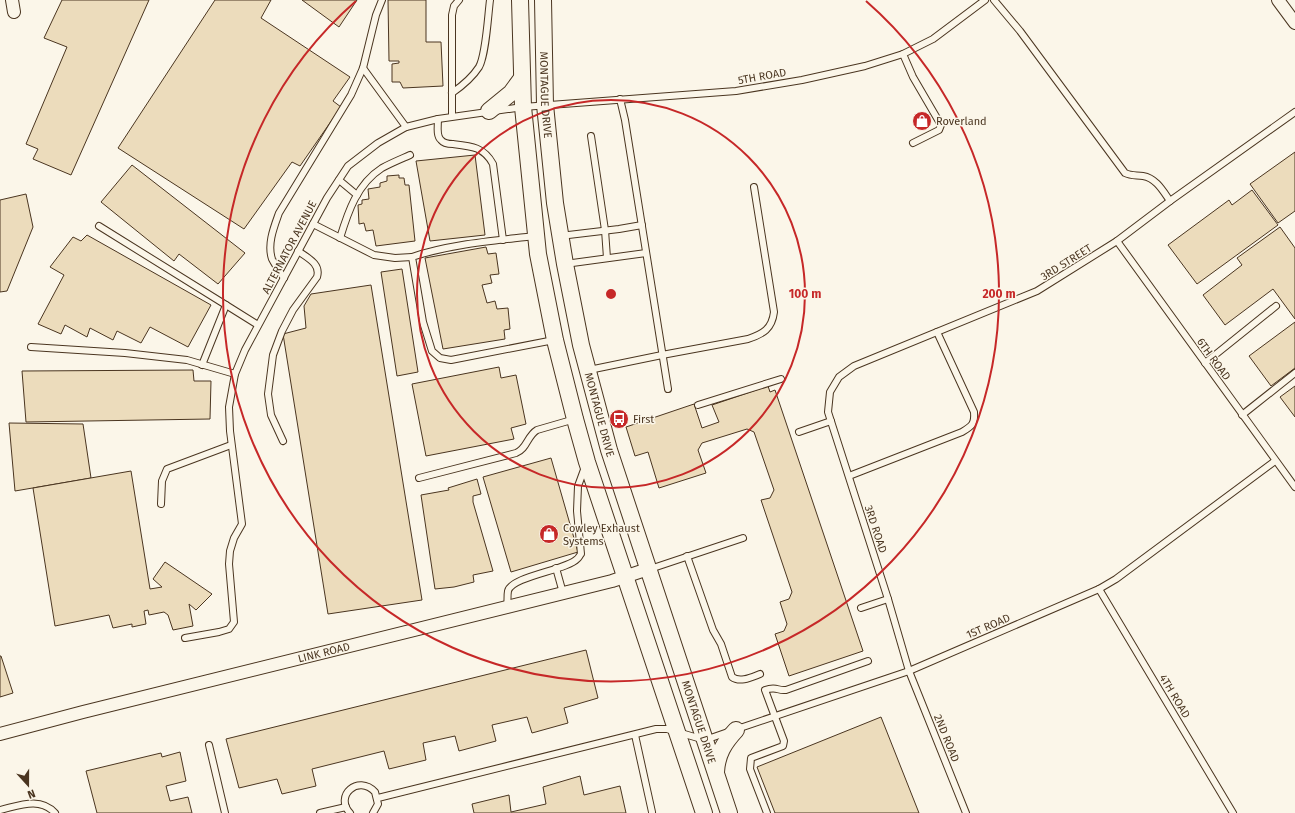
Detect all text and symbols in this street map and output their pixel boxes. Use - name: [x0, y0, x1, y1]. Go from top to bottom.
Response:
- street label: MONTAGUE DRIVE: [537, 51, 554, 139]
- street label: 5TH ROAD: [737, 66, 787, 87]
- shop icon: Roverland: [911, 110, 933, 132]
- place label: Roverland: [936, 115, 987, 128]
- street label: ALTERNATOR AVENUE: [259, 198, 320, 296]
- street label: 3RD STREET: [1038, 241, 1094, 283]
- centre of rings: [604, 287, 618, 301]
- text: 100 m: [789, 287, 821, 301]
- text: 200 m: [982, 287, 1016, 301]
- street label: 6TH ROAD: [1194, 336, 1233, 383]
- street label: MONTAGUE DRIVE: [582, 371, 617, 459]
- bus stop icon: First: [608, 408, 630, 430]
- place label: First: [633, 413, 654, 426]
- street label: 3RD ROAD: [862, 504, 889, 555]
- place label: Cowley Exhaust Systems: [563, 522, 640, 548]
- shop icon: Cowley Exhaust Systems: [538, 523, 560, 545]
- street label: 1ST ROAD: [964, 611, 1012, 642]
- street label: LINK ROAD: [297, 640, 351, 666]
- street label: 4TH ROAD: [1156, 672, 1193, 721]
- street label: MONTAGUE DRIVE: [679, 679, 718, 766]
- street label: 2ND ROAD: [931, 712, 962, 764]
- north arrow: [8, 765, 48, 805]
- text: N: [26, 786, 37, 801]

